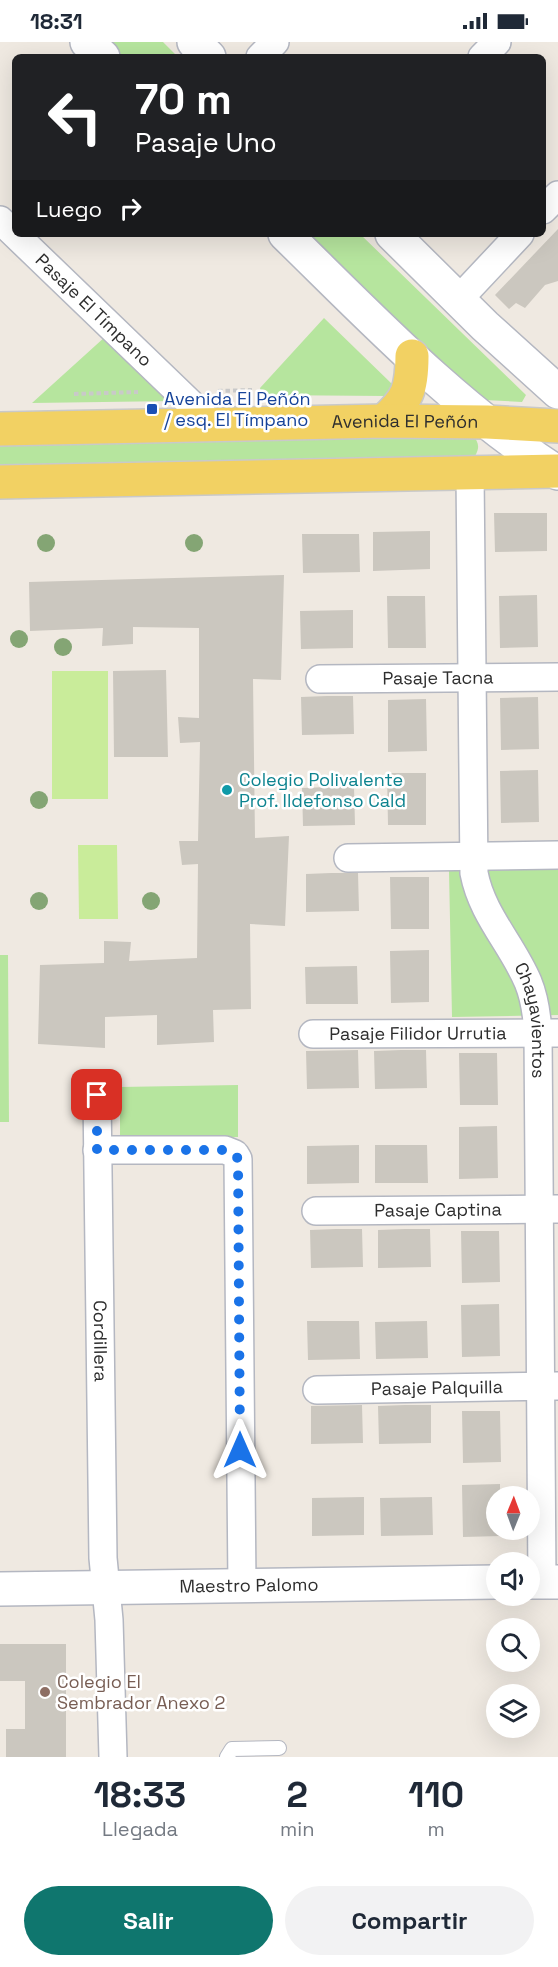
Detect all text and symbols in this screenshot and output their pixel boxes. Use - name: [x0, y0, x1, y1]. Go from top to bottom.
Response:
- text: 18:31: [30, 7, 83, 35]
- text: 70 m: [135, 73, 232, 126]
- icon: left: [36, 78, 114, 156]
- text: Pasaje Uno: [135, 125, 277, 160]
- icon: right: [114, 192, 147, 225]
- text: Luego: [36, 195, 102, 223]
- street label: Pasaje El Tímpano: [31, 248, 157, 371]
- place label: Avenida El Peñón / esq. El Tímpano: [164, 387, 311, 431]
- marker: Avenida El Peñón / esq. El Tímpano: [145, 402, 159, 416]
- street label: Avenida El Peñón: [331, 409, 478, 433]
- street label: Pasaje Tacna: [382, 666, 494, 689]
- place label: Colegio Polivalente Prof. Ildefonso Cald: [239, 768, 406, 812]
- marker: Colegio Polivalente Prof. Ildefonso Cald: [220, 783, 234, 797]
- street label: Chayavientos: [509, 958, 550, 1079]
- street label: Pasaje Filidor Urrutia: [329, 1021, 507, 1045]
- pin: [71, 1069, 122, 1120]
- icon: arrive: [80, 1078, 113, 1111]
- street label: Pasaje Captina: [374, 1197, 502, 1222]
- street label: Cordillera: [89, 1300, 113, 1382]
- street label: Pasaje Palquilla: [371, 1375, 503, 1400]
- position arrow: [208, 1418, 272, 1482]
- north arrow: [486, 1486, 540, 1540]
- map controls: [486, 1486, 540, 1738]
- button: sound: [486, 1552, 540, 1606]
- street label: Maestro Palomo: [179, 1573, 319, 1597]
- button: search: [486, 1618, 540, 1672]
- place label: Colegio El Sembrador Anexo 2: [57, 1670, 225, 1714]
- button: layers: [486, 1684, 540, 1738]
- marker: Colegio El Sembrador Anexo 2: [38, 1685, 52, 1699]
- text: 18:33: [94, 1772, 186, 1818]
- text: 2: [287, 1772, 308, 1818]
- text: 110: [408, 1772, 464, 1818]
- text: Llegada: [102, 1816, 178, 1842]
- text: min: [280, 1816, 314, 1842]
- text: m: [428, 1816, 445, 1842]
- button: Salir: [24, 1886, 273, 1955]
- button: Compartir: [285, 1886, 534, 1955]

